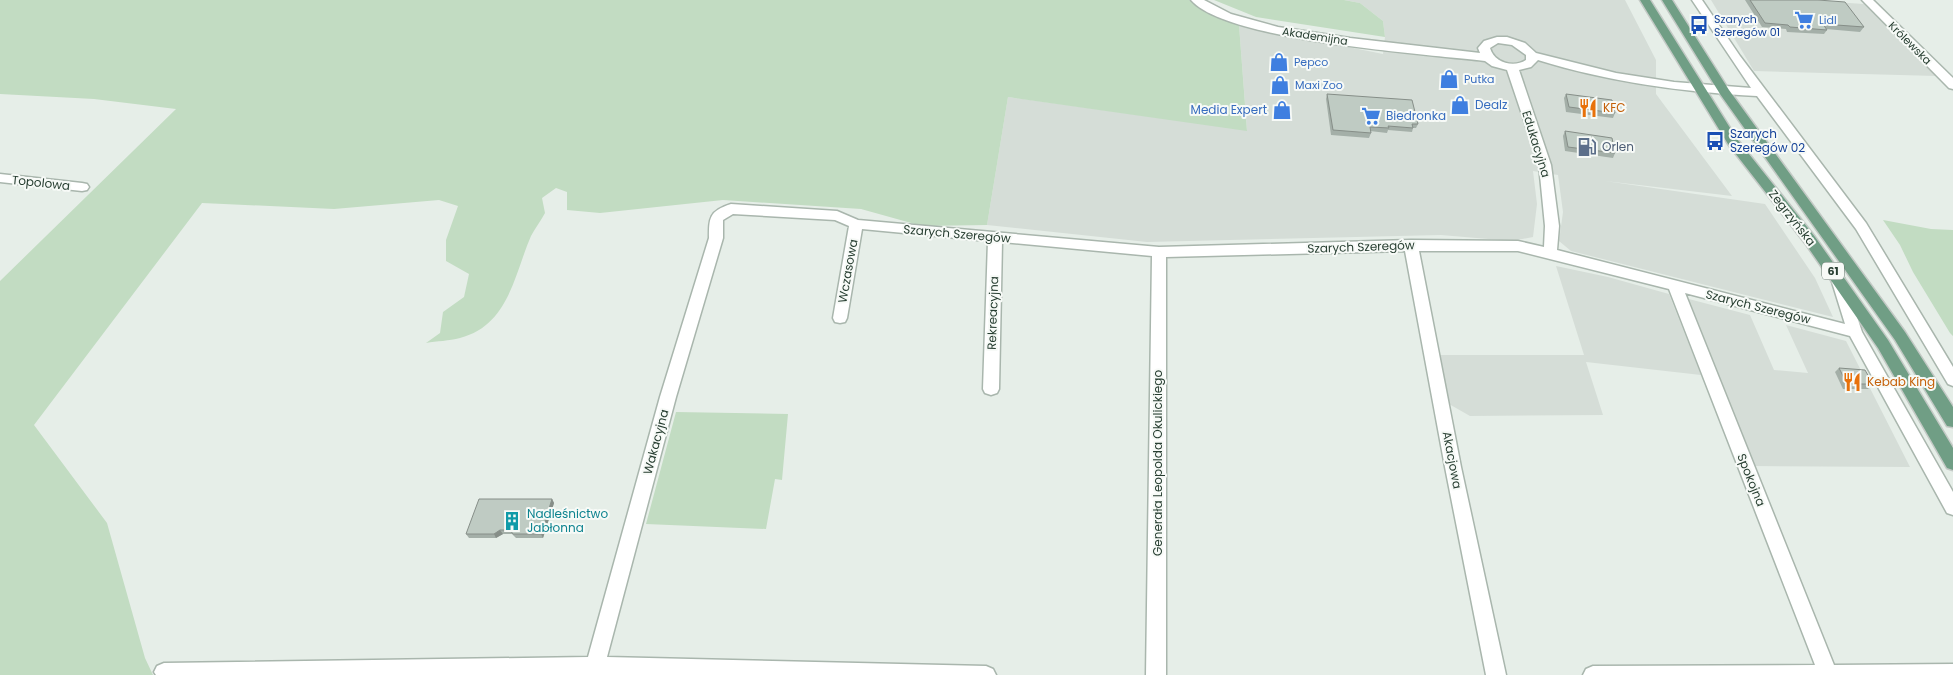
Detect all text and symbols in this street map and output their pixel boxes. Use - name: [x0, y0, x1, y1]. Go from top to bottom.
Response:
- supermarket icon: Lidl: [1793, 9, 1815, 31]
- place label: Szarych Szeregów 01: [1714, 11, 1780, 40]
- place label: Lidl: [1819, 12, 1837, 28]
- bus stop icon: Szarych Szeregów 01: [1688, 14, 1710, 36]
- street label: Królewska: [1885, 18, 1935, 68]
- street label: Akademijna: [1281, 23, 1349, 49]
- shop icon: Pepco: [1268, 51, 1290, 73]
- place label: Pepco: [1294, 54, 1328, 70]
- shop icon: Putka: [1438, 68, 1460, 90]
- place label: Putka: [1464, 71, 1495, 87]
- shop icon: Maxi Zoo: [1269, 74, 1291, 96]
- place label: Maxi Zoo: [1295, 77, 1343, 93]
- shop icon: Dealz: [1449, 94, 1471, 116]
- place label: Dealz: [1475, 96, 1507, 113]
- restaurant icon: KFC: [1577, 97, 1599, 119]
- shop icon: Media Expert: [1271, 99, 1293, 121]
- place label: KFC: [1603, 99, 1626, 116]
- place label: Media Expert: [1191, 101, 1267, 118]
- supermarket icon: Biedronka: [1360, 105, 1382, 127]
- place label: Biedronka: [1386, 107, 1446, 124]
- street label: Edukacyjna: [1518, 108, 1555, 179]
- place label: Szarych Szeregów 02: [1730, 125, 1805, 156]
- bus stop icon: Szarych Szeregów 02: [1704, 130, 1726, 152]
- fuel station icon: Orlen: [1576, 136, 1598, 158]
- place label: Orlen: [1602, 138, 1634, 155]
- street label: Topolowa: [11, 171, 71, 194]
- street label: Zegrzyńska: [1765, 186, 1820, 249]
- street label: Szarych Szeregów: [903, 220, 1011, 247]
- street label: Szarych Szeregów: [1307, 236, 1415, 257]
- street label: Wczasowa: [834, 238, 861, 304]
- road number: 61: [1822, 262, 1844, 280]
- street label: Rekreacyjna: [983, 276, 1002, 350]
- street label: Szarych Szeregów: [1704, 285, 1812, 328]
- street label: Generała Leopolda Okulickiego: [1149, 370, 1166, 556]
- restaurant icon: Kebab King: [1841, 371, 1863, 393]
- place label: Kebab King: [1867, 373, 1935, 390]
- street label: Wakacyjna: [639, 407, 672, 476]
- street label: Akacjowa: [1439, 430, 1466, 490]
- street label: Spokojna: [1733, 451, 1770, 509]
- place label: Nadleśnictwo Jabłonna: [527, 505, 608, 536]
- building icon: Nadleśnictwo Jabłonna: [501, 510, 523, 532]

